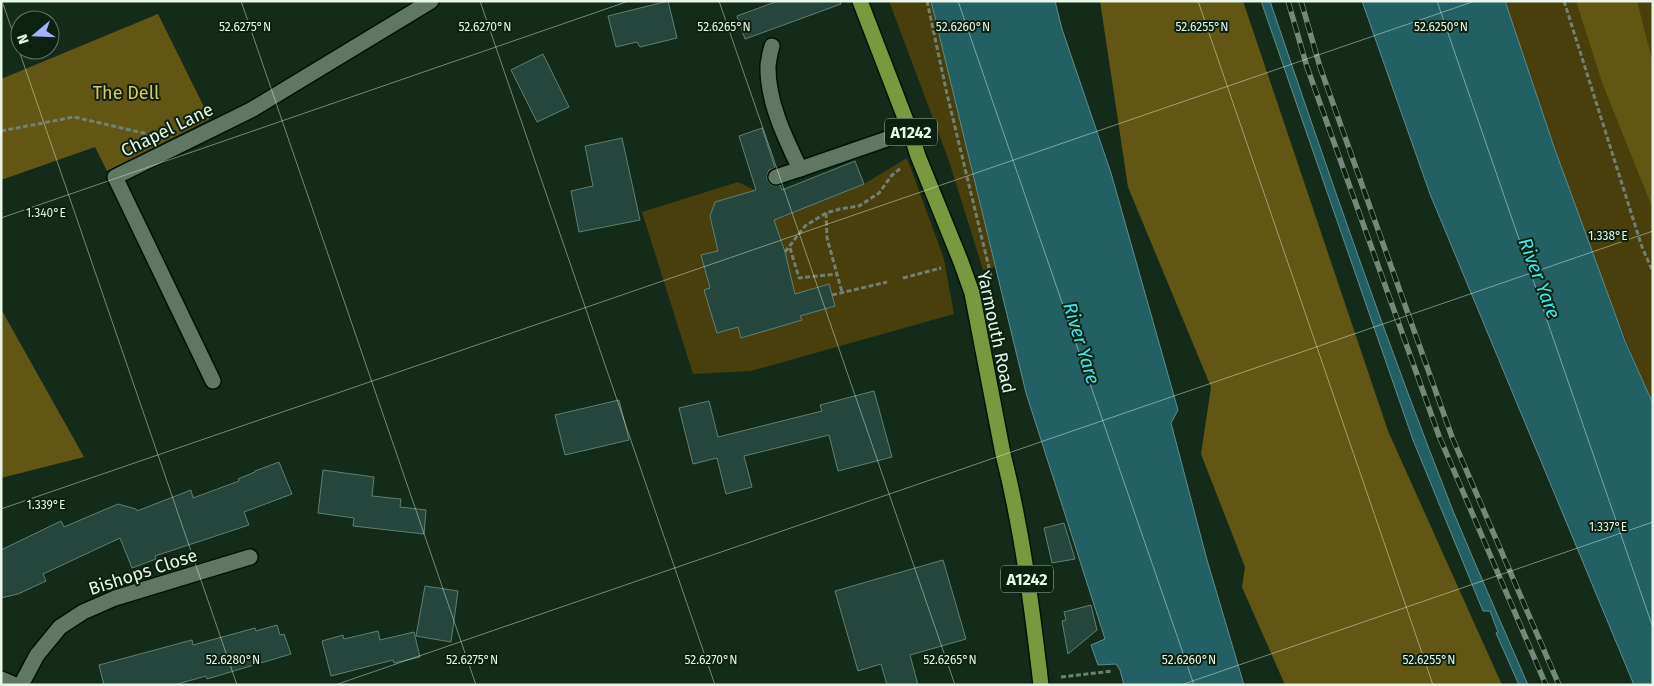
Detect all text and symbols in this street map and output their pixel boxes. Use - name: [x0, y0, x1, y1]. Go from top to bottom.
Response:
- north arrow: [10, 10, 60, 60]
- text: 52.6275°N: [219, 20, 271, 34]
- text: 52.6270°N: [459, 20, 512, 34]
- text: 52.6265°N: [697, 20, 751, 34]
- text: 52.6260°N: [936, 20, 990, 34]
- text: 52.6255°N: [1175, 20, 1229, 34]
- text: 52.6250°N: [1414, 20, 1468, 34]
- text: N: [14, 32, 33, 46]
- park label: The Dell: [93, 82, 159, 104]
- street label: Chapel Lane: [117, 98, 217, 162]
- road number: A1242: [885, 118, 937, 146]
- text: 1.340°E: [26, 206, 66, 220]
- text: 1.338°E: [1588, 229, 1628, 243]
- water label: River Yare: [1514, 235, 1565, 322]
- street label: Yarmouth Road: [972, 269, 1020, 395]
- water label: River Yare: [1058, 299, 1105, 387]
- text: 1.339°E: [26, 498, 66, 512]
- text: 1.337°E: [1589, 520, 1627, 534]
- street label: Bishops Close: [86, 544, 200, 600]
- road number: A1242: [1001, 566, 1053, 592]
- text: 52.6280°N: [206, 653, 260, 667]
- text: 52.6275°N: [446, 653, 498, 667]
- text: 52.6270°N: [685, 653, 738, 667]
- text: 52.6265°N: [923, 653, 977, 667]
- text: 52.6260°N: [1162, 653, 1216, 667]
- text: 52.6255°N: [1402, 653, 1456, 667]

